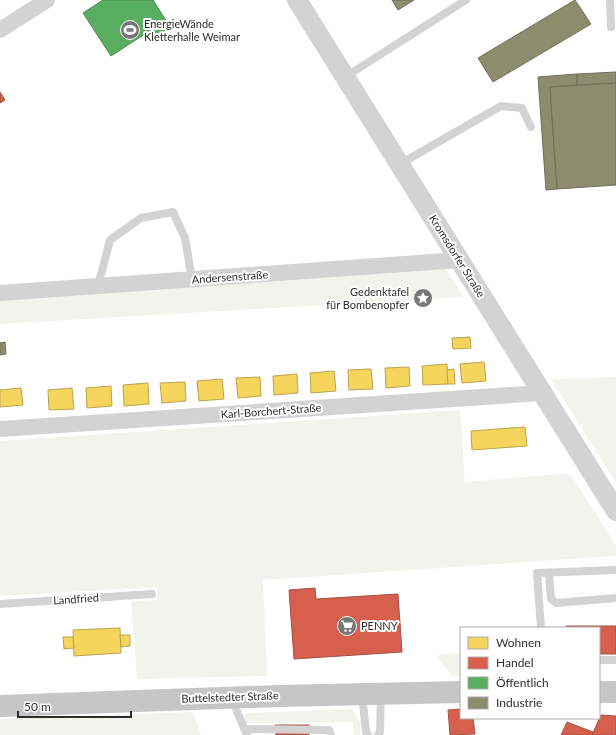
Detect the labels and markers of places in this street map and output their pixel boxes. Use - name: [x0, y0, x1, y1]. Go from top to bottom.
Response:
- place label: EnergieWände Kletterhalle Weimar: [144, 17, 240, 43]
- sports icon: EnergieWände Kletterhalle Weimar: [119, 19, 141, 41]
- place label: Gedenktafel für Bombenopfer: [326, 285, 409, 311]
- place icon: Gedenktafel für Bombenopfer: [412, 287, 434, 309]
- supermarket icon: PENNY: [336, 615, 358, 637]
- place label: PENNY: [361, 619, 398, 632]

